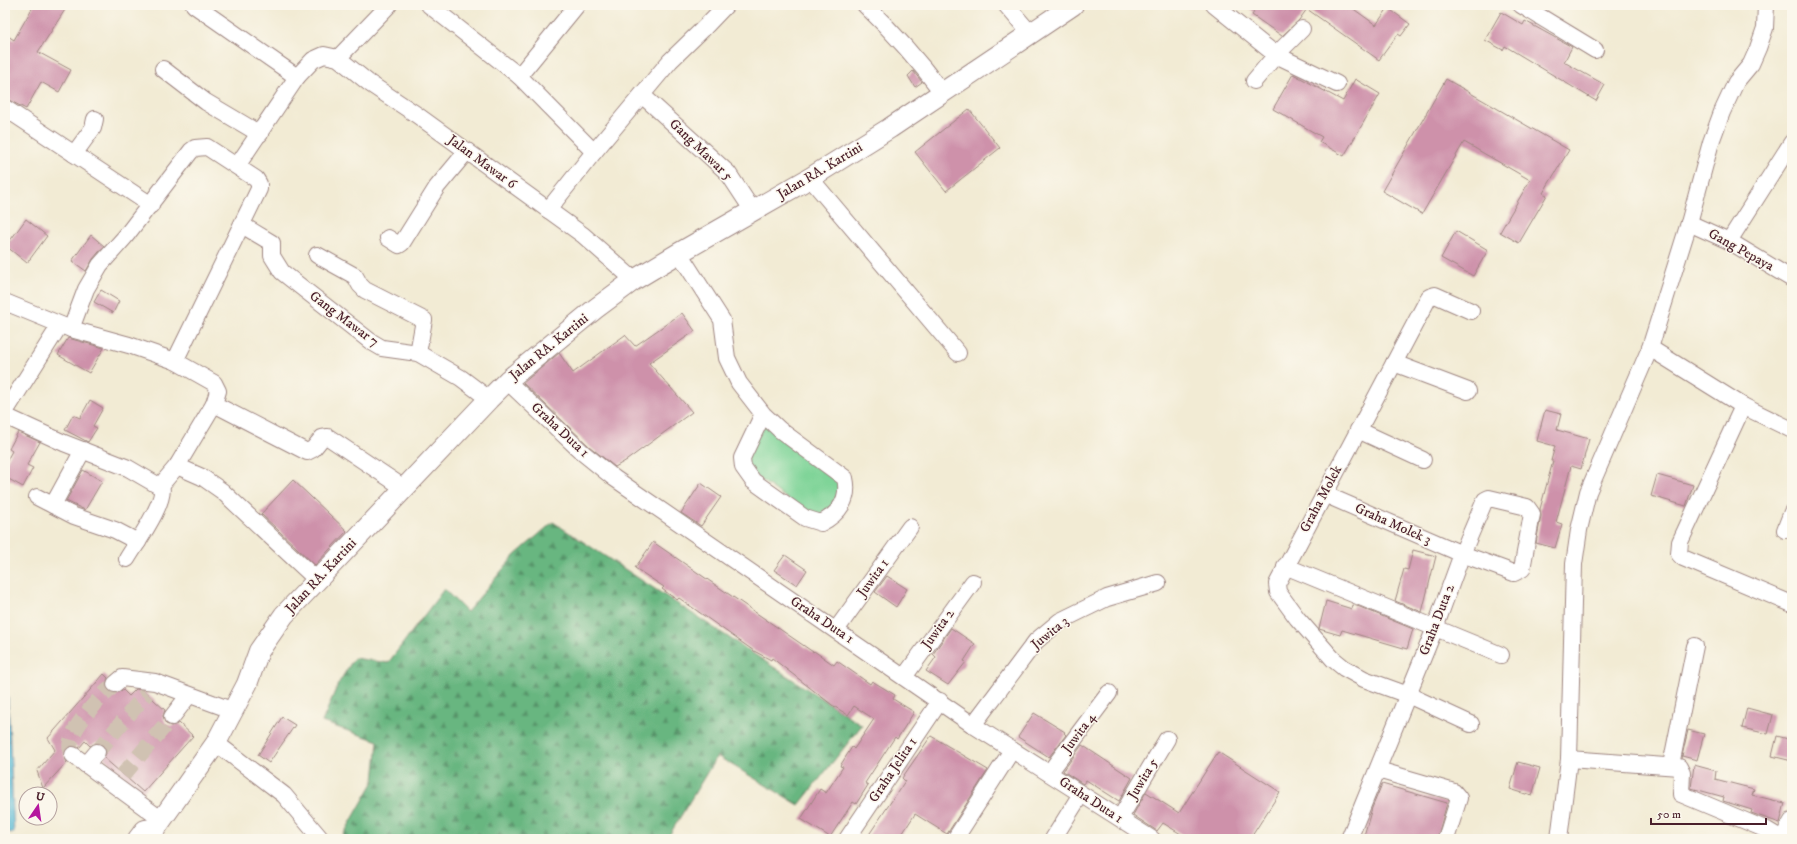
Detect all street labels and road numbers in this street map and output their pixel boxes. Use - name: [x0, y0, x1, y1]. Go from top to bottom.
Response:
- street label: Gang Mawar 5: [665, 115, 737, 185]
- street label: Jalan Mawar 6: [442, 130, 521, 193]
- street label: Jalan RA. Kartini: [772, 138, 866, 205]
- street label: Gang Pepaya: [1705, 225, 1777, 275]
- street label: Gang Mawar 7: [306, 287, 382, 351]
- street label: Jalan RA. Kartini: [504, 309, 592, 386]
- street label: Graha Duta 1: [527, 399, 593, 461]
- street label: Graha Molek: [1296, 462, 1346, 536]
- street label: Graha Molek 3: [1352, 499, 1434, 549]
- street label: Jalan RA. Kartini: [280, 534, 361, 619]
- street label: Juwita 1: [852, 555, 893, 602]
- street label: Graha Duta 2: [1415, 582, 1459, 658]
- street label: Graha Duta 1: [787, 592, 857, 648]
- street label: Juwita 2: [916, 605, 959, 654]
- street label: Juwita 3: [1026, 612, 1072, 655]
- street label: Juwita 4: [1057, 708, 1101, 758]
- street label: Graha Jelita 1: [865, 734, 921, 806]
- street label: Juwita 5: [1123, 755, 1162, 805]
- street label: Graha Duta 1: [1055, 773, 1127, 827]

